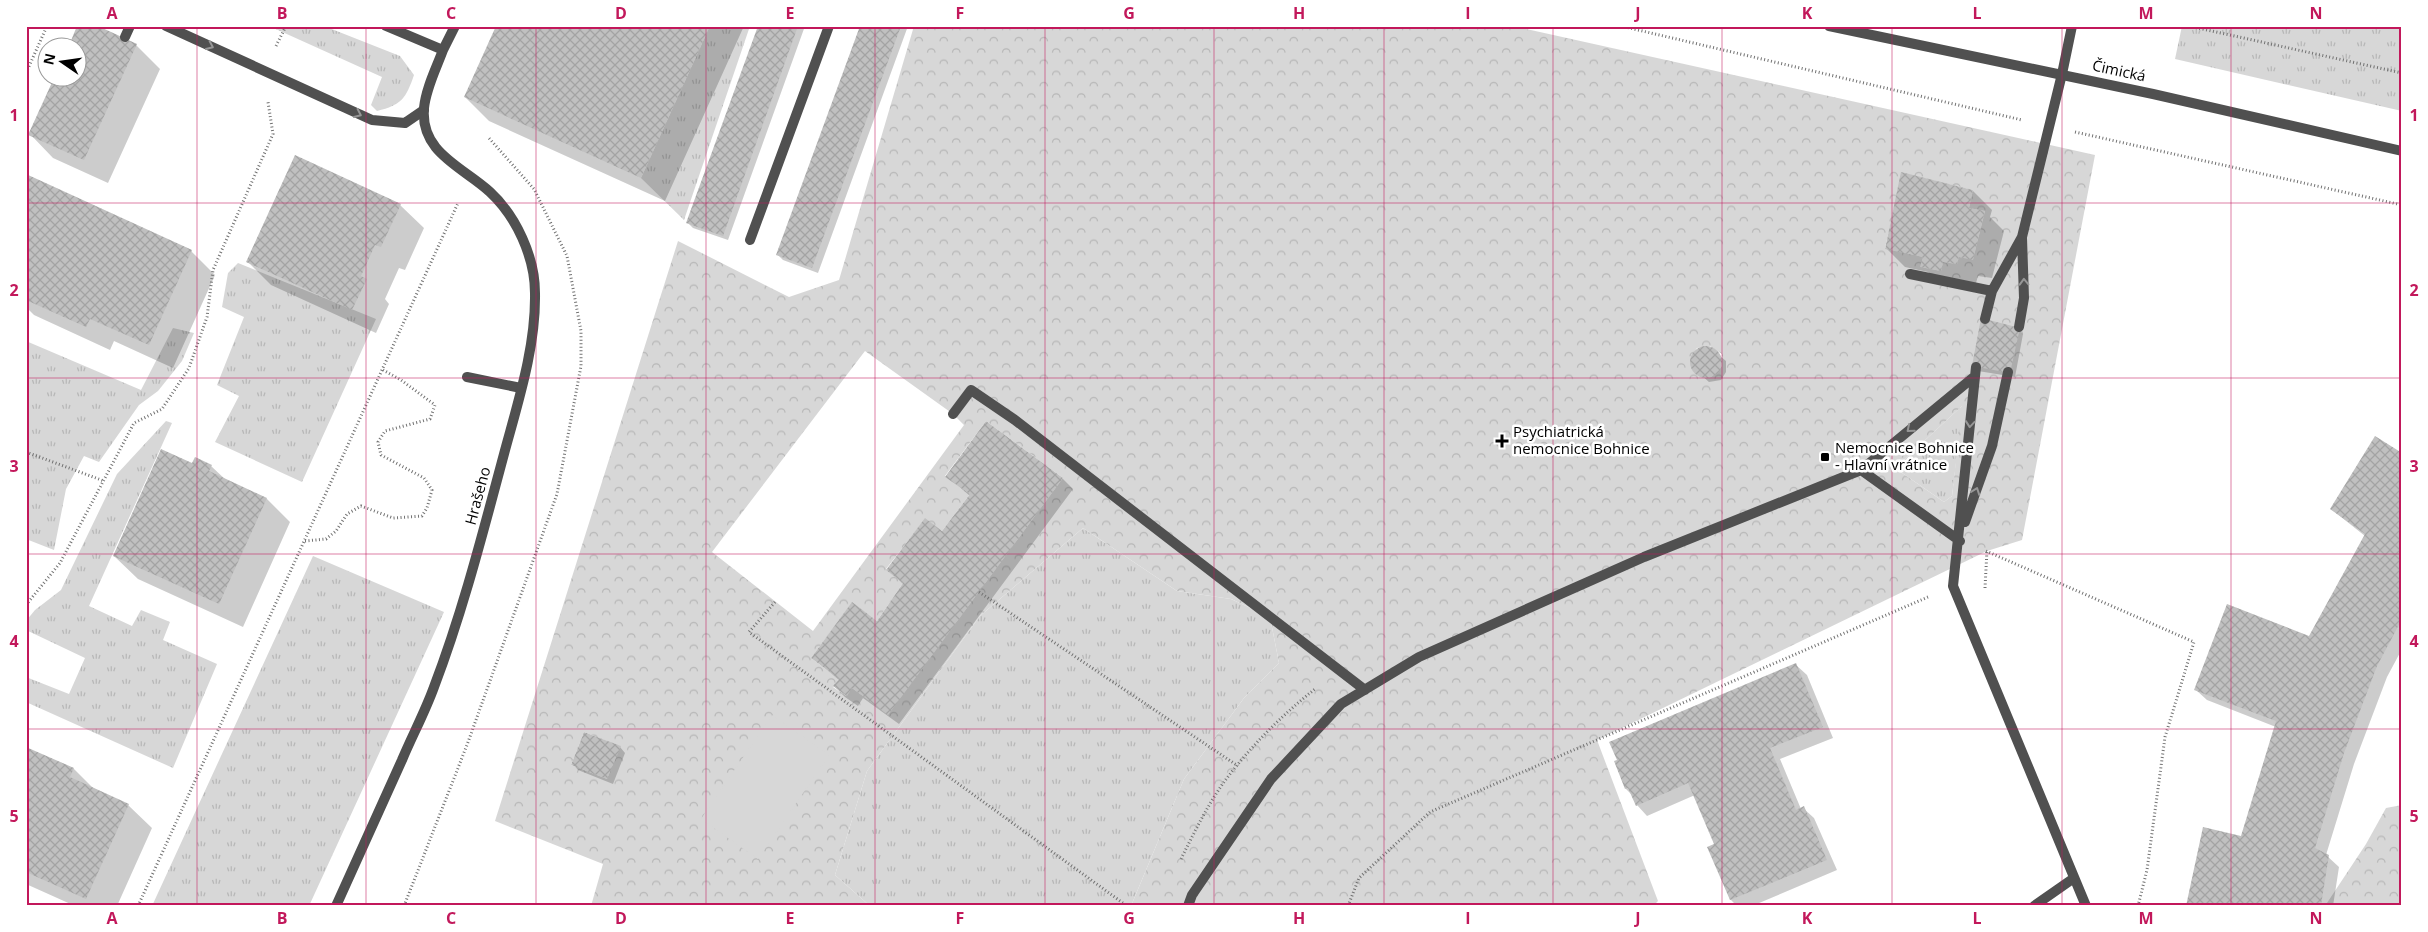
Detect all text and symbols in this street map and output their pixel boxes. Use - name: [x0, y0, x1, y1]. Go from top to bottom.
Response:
- text: A: [106, 2, 118, 24]
- text: B: [277, 2, 287, 24]
- text: C: [446, 2, 456, 24]
- text: D: [615, 2, 627, 24]
- text: E: [786, 2, 795, 24]
- text: F: [956, 2, 964, 24]
- text: G: [1123, 2, 1135, 24]
- text: H: [1293, 2, 1305, 24]
- text: I: [1465, 2, 1471, 24]
- text: J: [1633, 2, 1641, 24]
- text: K: [1802, 2, 1813, 24]
- text: L: [1972, 2, 1982, 24]
- text: M: [2138, 2, 2154, 24]
- text: N: [2309, 2, 2323, 24]
- north arrow: [38, 38, 88, 88]
- one-way arrow: [205, 40, 214, 50]
- text: N: [38, 51, 59, 67]
- street label: Čimická: [2091, 55, 2148, 85]
- text: 1: [9, 104, 19, 126]
- text: 1: [2409, 104, 2419, 126]
- one-way arrow: [353, 108, 362, 118]
- one-way arrow: [2018, 278, 2029, 286]
- text: 2: [9, 279, 19, 301]
- text: 2: [2409, 279, 2419, 301]
- one-way arrow: [1965, 420, 1976, 428]
- place label: Psychiatrická nemocnice Bohnice: [1513, 421, 1650, 458]
- one-way arrow: [1907, 424, 1916, 433]
- marker: Psychiatrická nemocnice Bohnice: [1495, 434, 1509, 448]
- place label: Nemocnice Bohnice - Hlavní vrátnice: [1835, 437, 1974, 474]
- marker: Nemocnice Bohnice - Hlavní vrátnice: [1819, 451, 1831, 463]
- text: 3: [9, 455, 19, 477]
- text: 3: [2409, 455, 2419, 477]
- street label: Hrašeho: [460, 464, 494, 527]
- one-way arrow: [1970, 488, 1980, 496]
- text: 4: [9, 630, 19, 652]
- text: 4: [2409, 630, 2419, 652]
- text: 5: [9, 805, 19, 827]
- text: 5: [2409, 805, 2419, 827]
- text: A: [106, 907, 118, 929]
- text: B: [277, 907, 287, 929]
- text: C: [446, 907, 456, 929]
- text: D: [615, 907, 627, 929]
- text: E: [786, 907, 795, 929]
- text: F: [956, 907, 964, 929]
- text: G: [1123, 907, 1135, 929]
- text: H: [1293, 907, 1305, 929]
- text: I: [1465, 907, 1471, 929]
- text: J: [1633, 907, 1641, 929]
- text: K: [1802, 907, 1813, 929]
- text: L: [1972, 907, 1982, 929]
- text: M: [2138, 907, 2154, 929]
- text: N: [2309, 907, 2323, 929]

